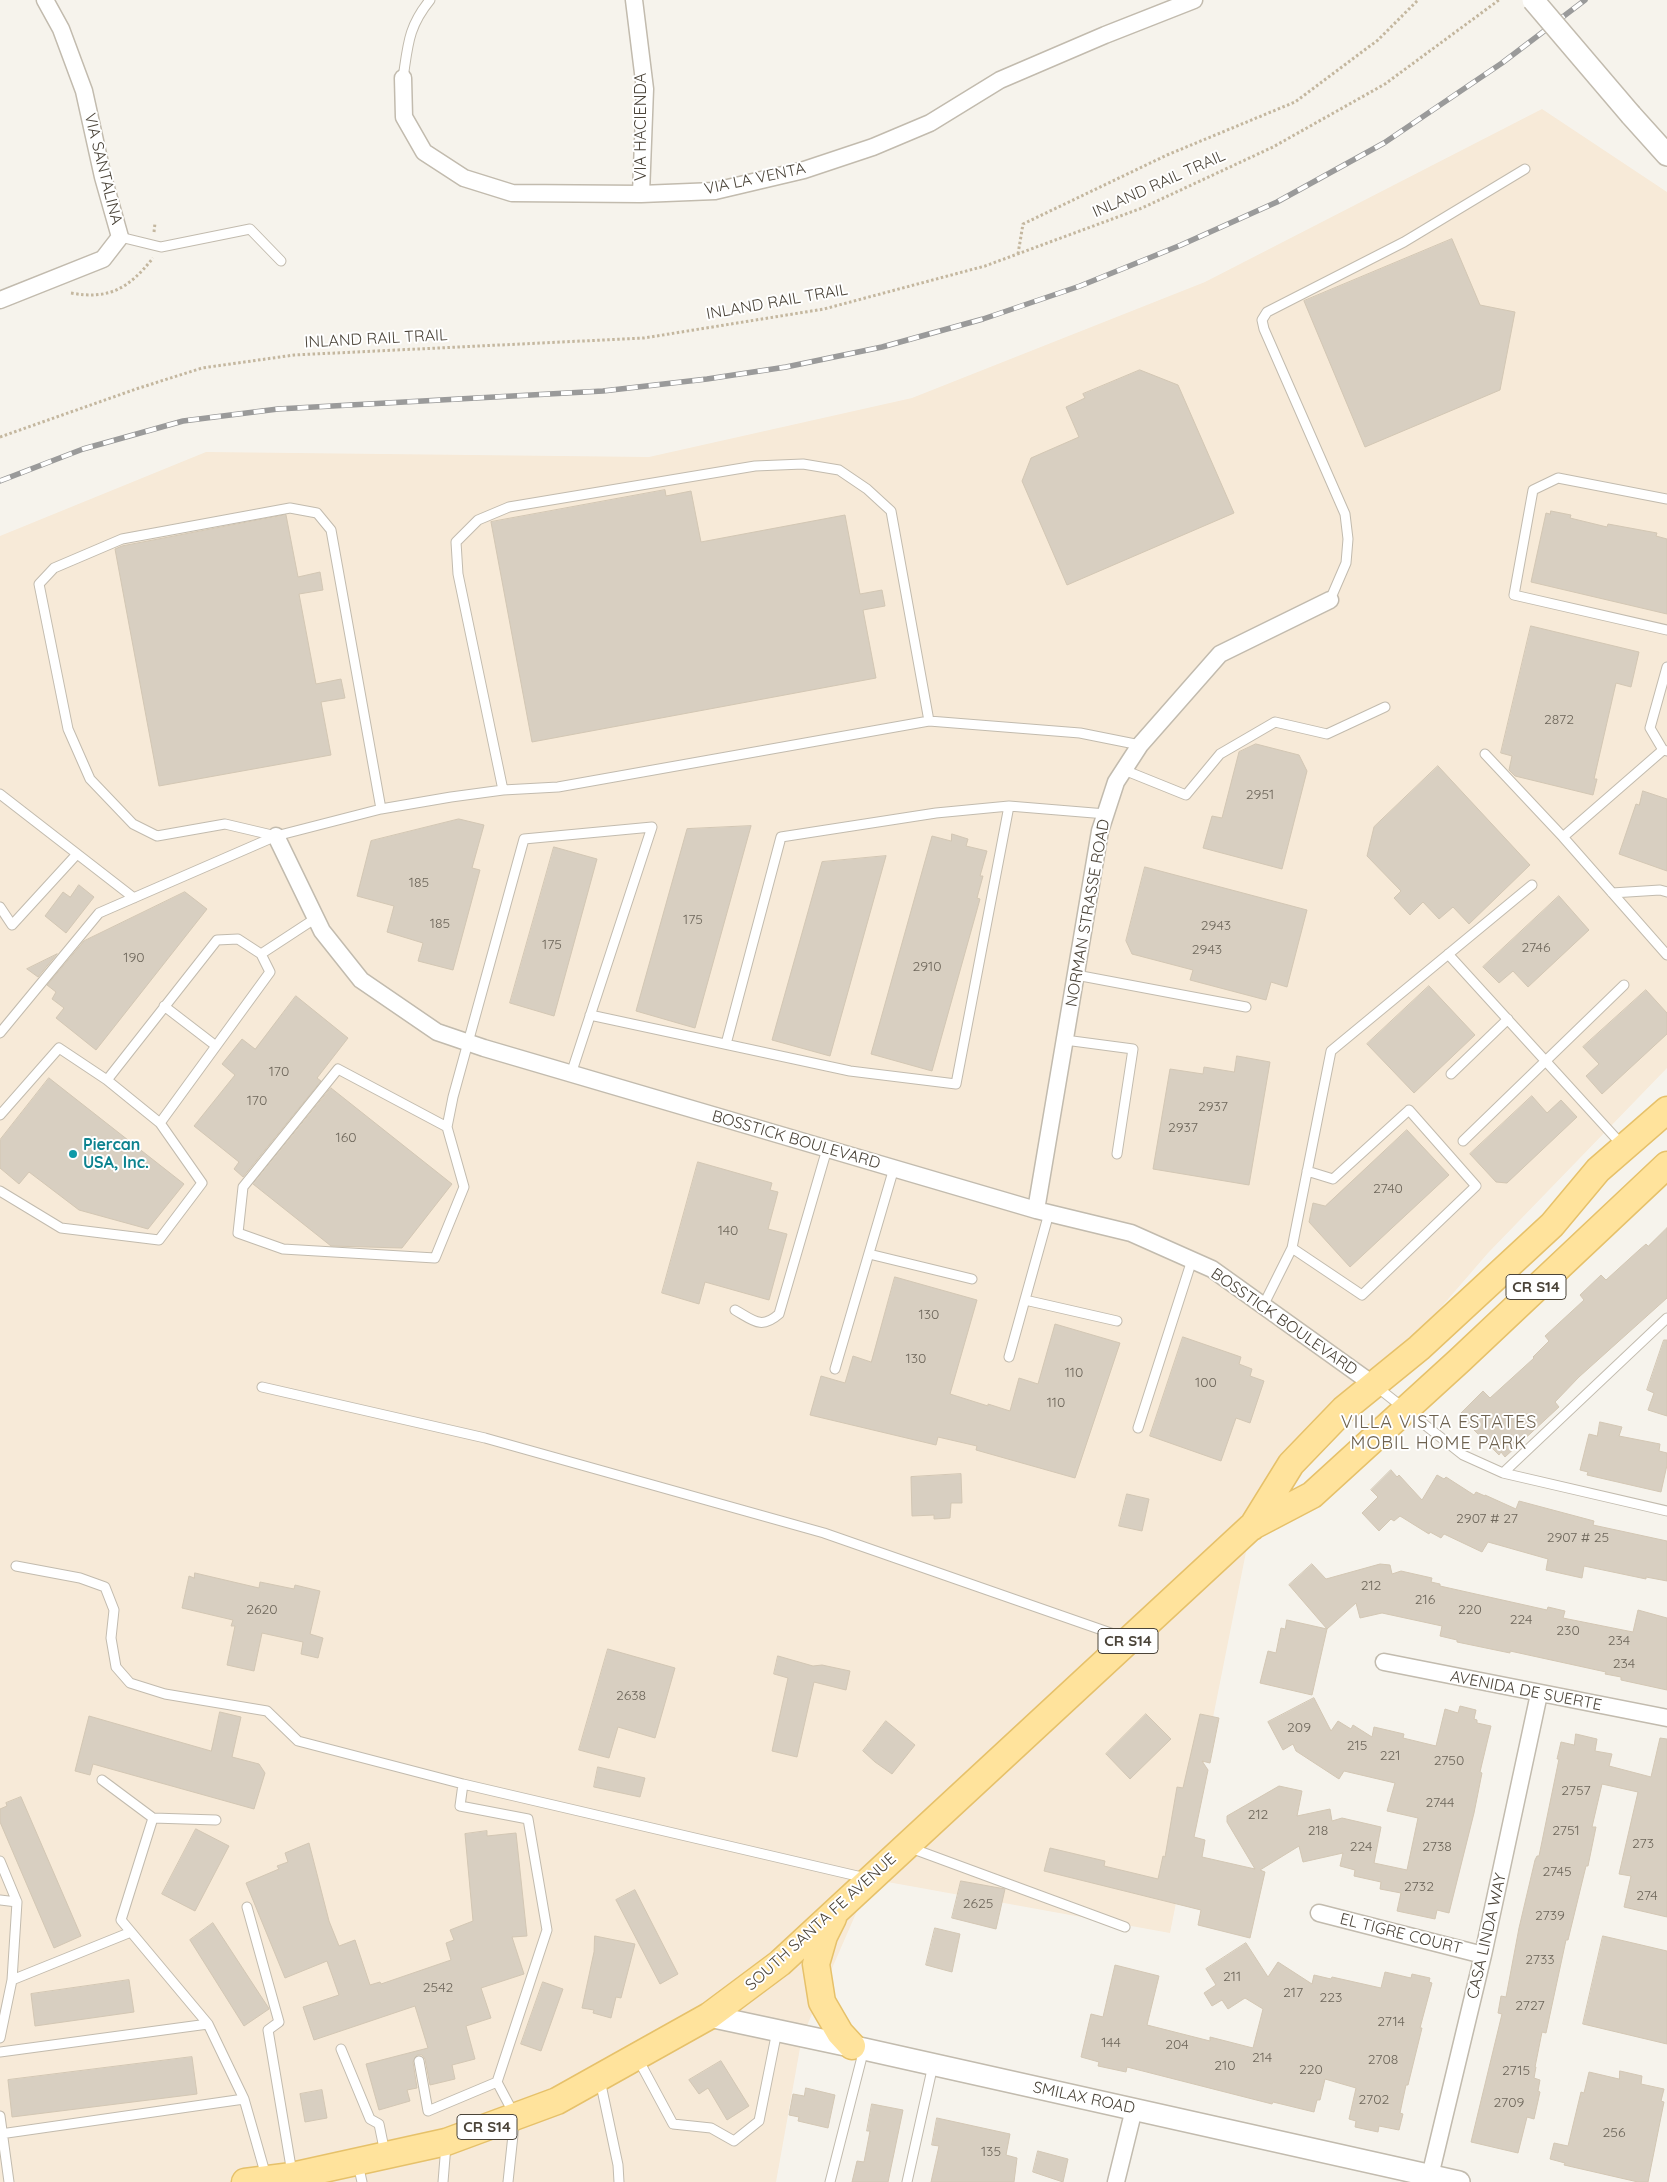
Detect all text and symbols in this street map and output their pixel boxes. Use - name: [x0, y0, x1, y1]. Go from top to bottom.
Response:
- street label: VIA HACIENDA: [631, 73, 651, 181]
- street label: VIA SANTALINA: [80, 111, 126, 227]
- street label: INLAND RAIL TRAIL: [1090, 146, 1228, 222]
- street label: VIA LA VENTA: [703, 159, 807, 199]
- street label: INLAND RAIL TRAIL: [705, 280, 849, 324]
- street label: INLAND RAIL TRAIL: [304, 326, 448, 352]
- house number: 2872: [1544, 712, 1574, 728]
- house number: 2951: [1246, 787, 1274, 803]
- street label: NORMAN STRASSE ROAD: [1062, 818, 1114, 1008]
- house number: 185: [409, 875, 429, 891]
- house number: 175: [683, 912, 703, 928]
- house number: 185: [430, 916, 450, 932]
- house number: 2943: [1201, 918, 1231, 934]
- house number: 175: [542, 937, 562, 953]
- house number: 2746: [1521, 940, 1551, 956]
- house number: 2943: [1192, 942, 1222, 958]
- house number: 190: [123, 950, 145, 966]
- house number: 2910: [912, 959, 942, 975]
- house number: 170: [269, 1064, 289, 1080]
- house number: 170: [247, 1093, 267, 1109]
- house number: 2937: [1198, 1099, 1228, 1115]
- street label: BOSSTICK BOULEVARD: [710, 1107, 882, 1173]
- house number: 2937: [1168, 1120, 1198, 1136]
- house number: 160: [335, 1130, 357, 1146]
- place label: Piercan USA, Inc.: [83, 1135, 149, 1173]
- marker: Piercan USA, Inc.: [67, 1148, 79, 1160]
- house number: 2740: [1373, 1181, 1403, 1197]
- house number: 140: [718, 1223, 738, 1239]
- street label: BOSSTICK BOULEVARD: [1207, 1264, 1361, 1380]
- road number: CR S14: [1506, 1274, 1566, 1300]
- house number: 130: [919, 1307, 939, 1323]
- house number: 130: [906, 1351, 926, 1367]
- house number: 110: [1065, 1365, 1083, 1381]
- house number: 100: [1195, 1375, 1217, 1391]
- house number: 110: [1047, 1395, 1065, 1411]
- district label: VILLA VISTA ESTATES MOBIL HOME PARK: [1338, 1412, 1540, 1455]
- house number: 2907 # 27: [1456, 1511, 1518, 1527]
- house number: 2907 # 25: [1547, 1530, 1609, 1546]
- house number: 212: [1361, 1578, 1381, 1594]
- house number: 216: [1415, 1592, 1435, 1608]
- house number: 2620: [246, 1602, 278, 1618]
- house number: 220: [1458, 1602, 1482, 1618]
- house number: 224: [1510, 1612, 1532, 1628]
- house number: 230: [1556, 1623, 1580, 1639]
- road number: CR S14: [1098, 1628, 1158, 1654]
- house number: 234: [1608, 1633, 1630, 1649]
- house number: 234: [1613, 1656, 1635, 1672]
- street label: AVENIDA DE SUERTE: [1449, 1667, 1603, 1715]
- house number: 2638: [616, 1688, 646, 1704]
- house number: 209: [1287, 1720, 1311, 1736]
- house number: 215: [1347, 1738, 1367, 1754]
- house number: 221: [1380, 1748, 1400, 1764]
- house number: 2750: [1434, 1753, 1464, 1769]
- house number: 2757: [1561, 1783, 1591, 1799]
- house number: 2744: [1426, 1795, 1454, 1811]
- house number: 212: [1248, 1807, 1268, 1823]
- house number: 218: [1308, 1823, 1328, 1839]
- house number: 2751: [1552, 1823, 1580, 1839]
- house number: 273: [1632, 1836, 1654, 1852]
- house number: 224: [1350, 1839, 1372, 1855]
- house number: 2738: [1422, 1839, 1452, 1855]
- street label: SOUTH SANTA FE AVENUE: [742, 1849, 900, 1995]
- house number: 2745: [1542, 1864, 1572, 1880]
- street label: CASA LINDA WAY: [1463, 1871, 1511, 2001]
- house number: 2732: [1404, 1879, 1434, 1895]
- house number: 274: [1636, 1888, 1658, 1904]
- house number: 2625: [963, 1896, 993, 1912]
- house number: 2739: [1535, 1908, 1565, 1924]
- street label: EL TIGRE COURT: [1338, 1910, 1464, 1958]
- house number: 2733: [1525, 1952, 1555, 1968]
- house number: 211: [1223, 1969, 1241, 1985]
- house number: 2542: [423, 1980, 453, 1996]
- house number: 217: [1283, 1985, 1303, 2001]
- house number: 223: [1320, 1990, 1342, 2006]
- house number: 2727: [1515, 1998, 1545, 2014]
- house number: 2714: [1377, 2014, 1405, 2030]
- house number: 144: [1101, 2035, 1121, 2051]
- house number: 204: [1165, 2037, 1189, 2053]
- house number: 214: [1252, 2050, 1272, 2066]
- house number: 2708: [1368, 2052, 1398, 2068]
- house number: 210: [1214, 2058, 1236, 2074]
- house number: 220: [1299, 2062, 1323, 2078]
- house number: 2715: [1502, 2063, 1530, 2079]
- street label: SMILAX ROAD: [1031, 2078, 1137, 2118]
- house number: 2702: [1359, 2092, 1389, 2108]
- house number: 2709: [1494, 2095, 1524, 2111]
- road number: CR S14: [457, 2114, 517, 2140]
- house number: 256: [1603, 2125, 1625, 2141]
- house number: 135: [981, 2144, 1001, 2160]

